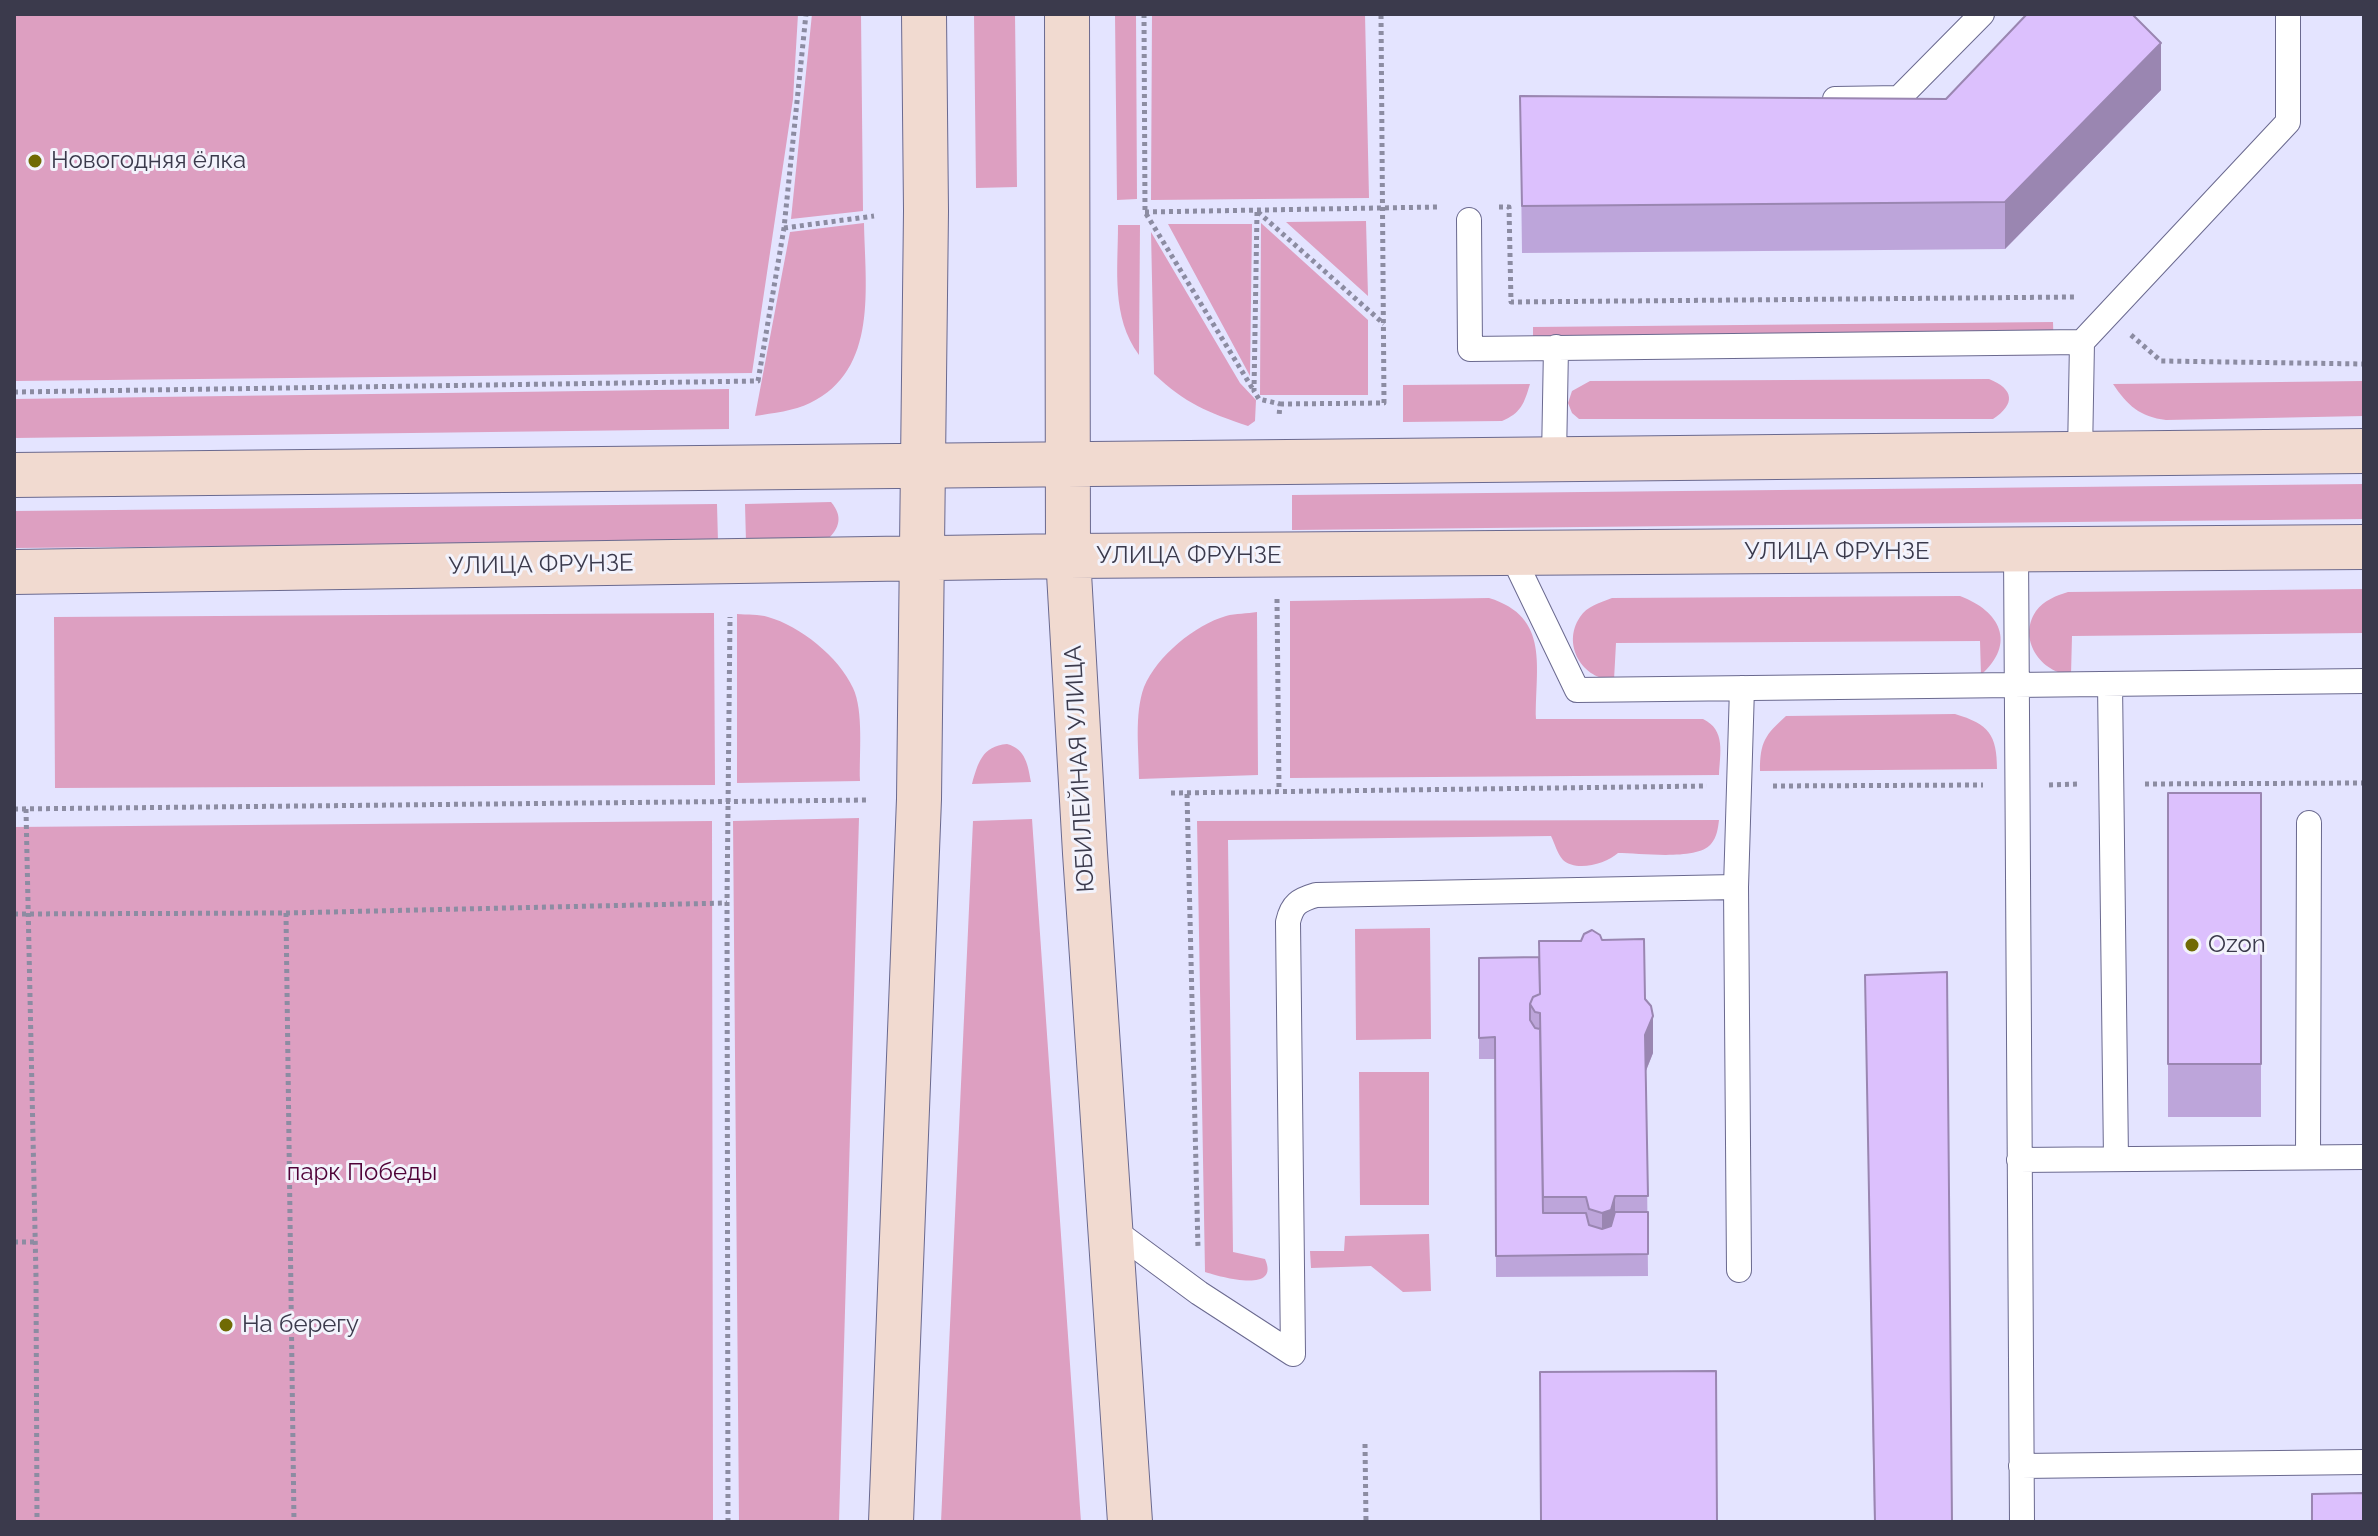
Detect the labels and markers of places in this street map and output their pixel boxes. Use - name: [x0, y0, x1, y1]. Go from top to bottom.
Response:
- place label: Новогодняя ёлка: [51, 147, 246, 175]
- marker: Новогодняя ёлка: [26, 152, 44, 170]
- place label: Ozon: [2208, 931, 2266, 959]
- marker: Ozon: [2183, 936, 2201, 954]
- place label: На берегу: [242, 1311, 359, 1339]
- marker: На берегу: [217, 1316, 235, 1334]

